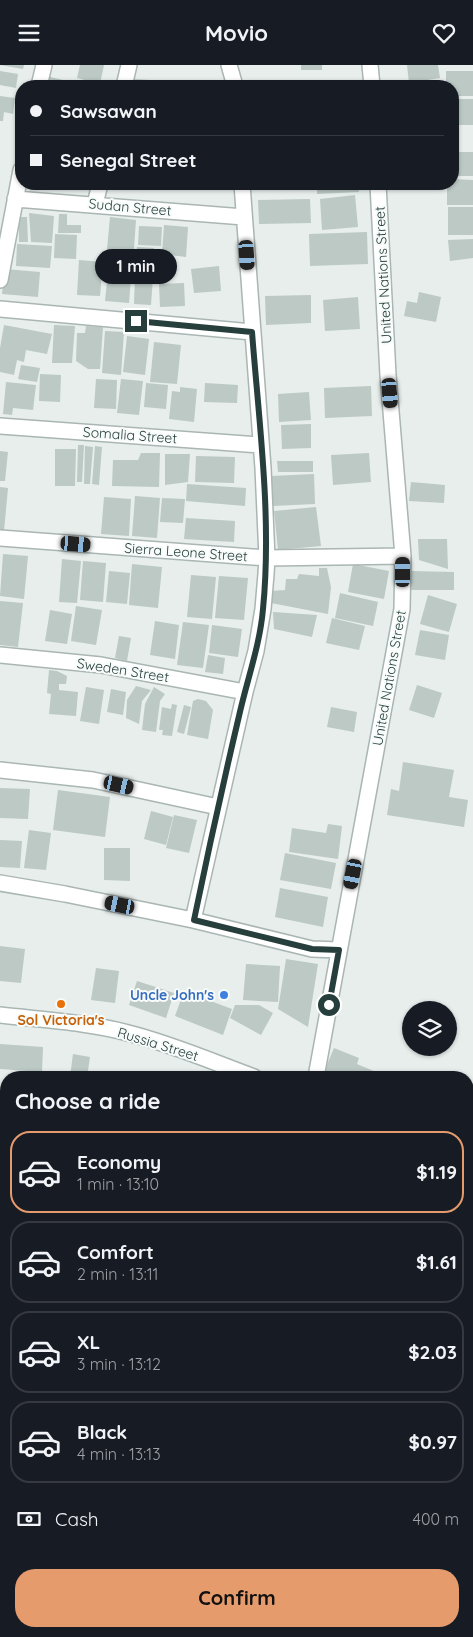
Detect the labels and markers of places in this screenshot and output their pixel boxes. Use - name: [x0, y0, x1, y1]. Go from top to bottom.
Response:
- place label: Uncle John's: [130, 986, 214, 1004]
- marker: Uncle John's: [218, 989, 230, 1001]
- marker: Sol Victoria's: [55, 998, 67, 1010]
- place label: Sol Victoria's: [17, 1011, 105, 1029]

